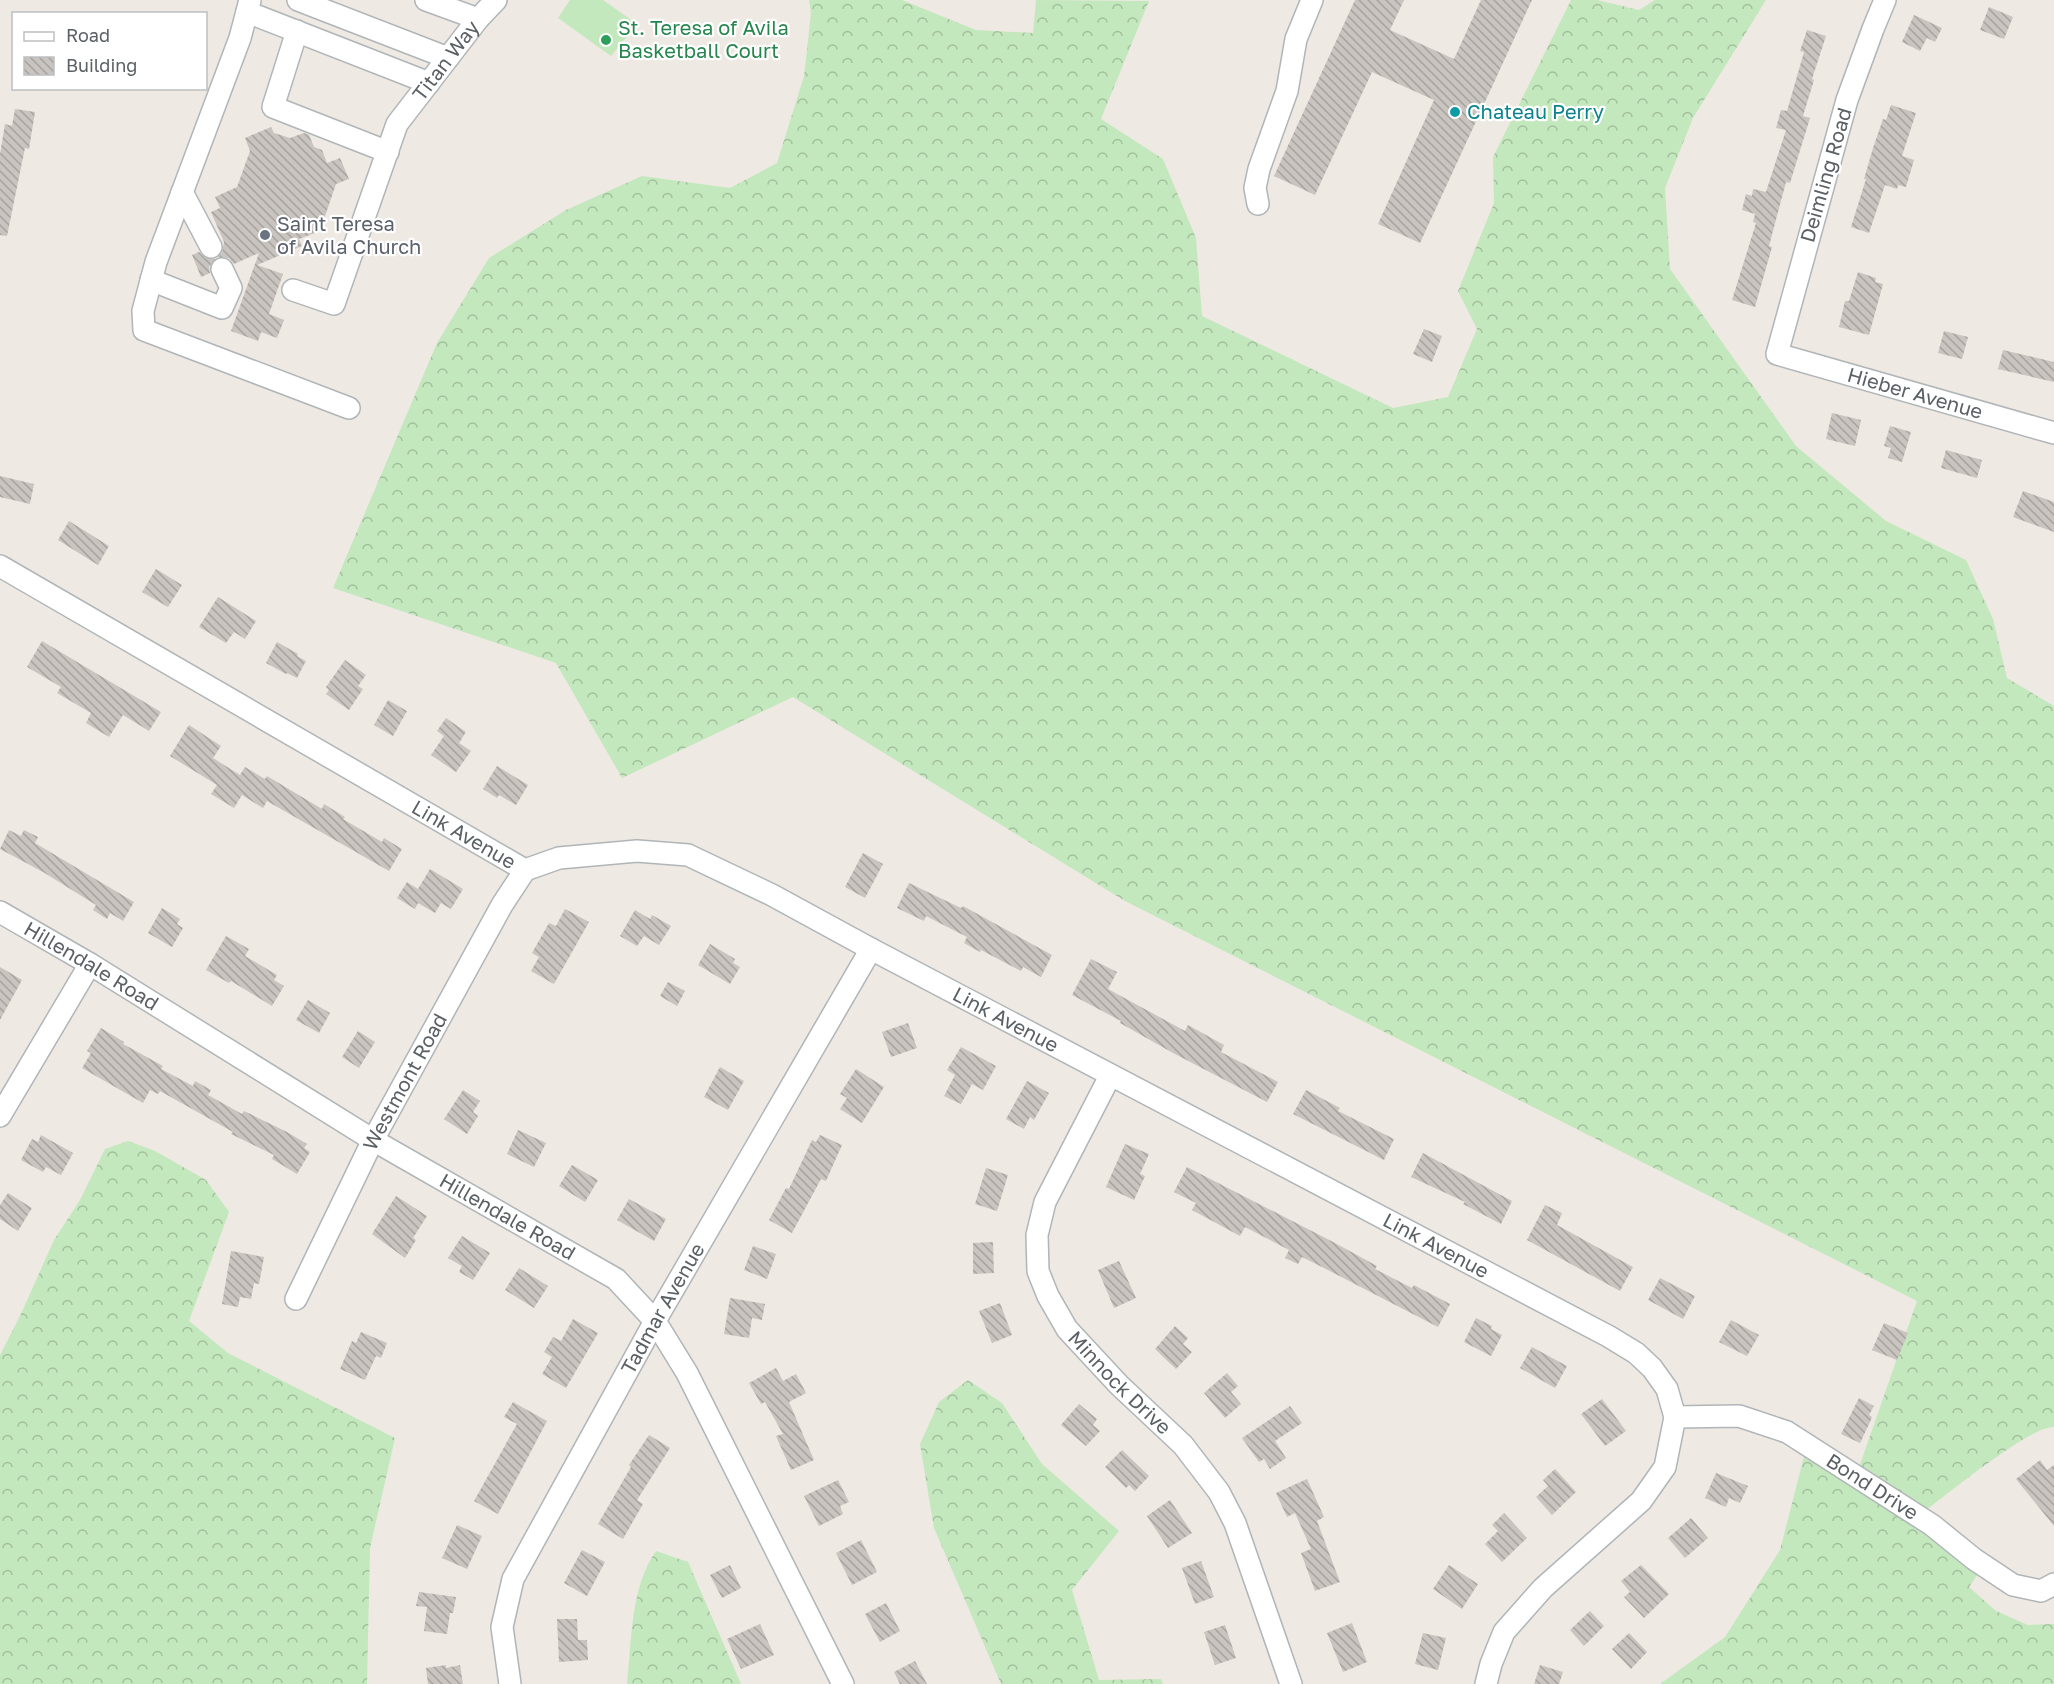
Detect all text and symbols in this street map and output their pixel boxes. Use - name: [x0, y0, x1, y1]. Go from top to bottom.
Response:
- legend: [12, 12, 207, 90]
- street label: Titan Way: [407, 15, 484, 105]
- place label: St. Teresa of Avila Basketball Court: [618, 15, 789, 62]
- text: Road: [66, 24, 110, 46]
- marker: St. Teresa of Avila Basketball Court: [599, 33, 613, 47]
- text: Building: [66, 54, 137, 76]
- place label: Chateau Perry: [1467, 99, 1604, 123]
- marker: Chateau Perry: [1448, 105, 1462, 119]
- street label: Deimling Road: [1794, 105, 1856, 245]
- place label: Saint Teresa of Avila Church: [277, 211, 421, 258]
- marker: Saint Teresa of Avila Church: [258, 228, 272, 242]
- street label: Hieber Avenue: [1845, 362, 1986, 423]
- street label: Link Avenue: [408, 794, 521, 873]
- street label: Hillendale Road: [20, 916, 163, 1015]
- street label: Link Avenue: [949, 981, 1063, 1056]
- street label: Westmont Road: [357, 1009, 451, 1154]
- street label: Hillendale Road: [436, 1168, 580, 1264]
- street label: Link Avenue: [1379, 1207, 1493, 1282]
- street label: Tadmar Avenue: [615, 1238, 709, 1378]
- street label: Minnock Drive: [1064, 1325, 1177, 1439]
- street label: Bond Drive: [1822, 1448, 1923, 1524]

